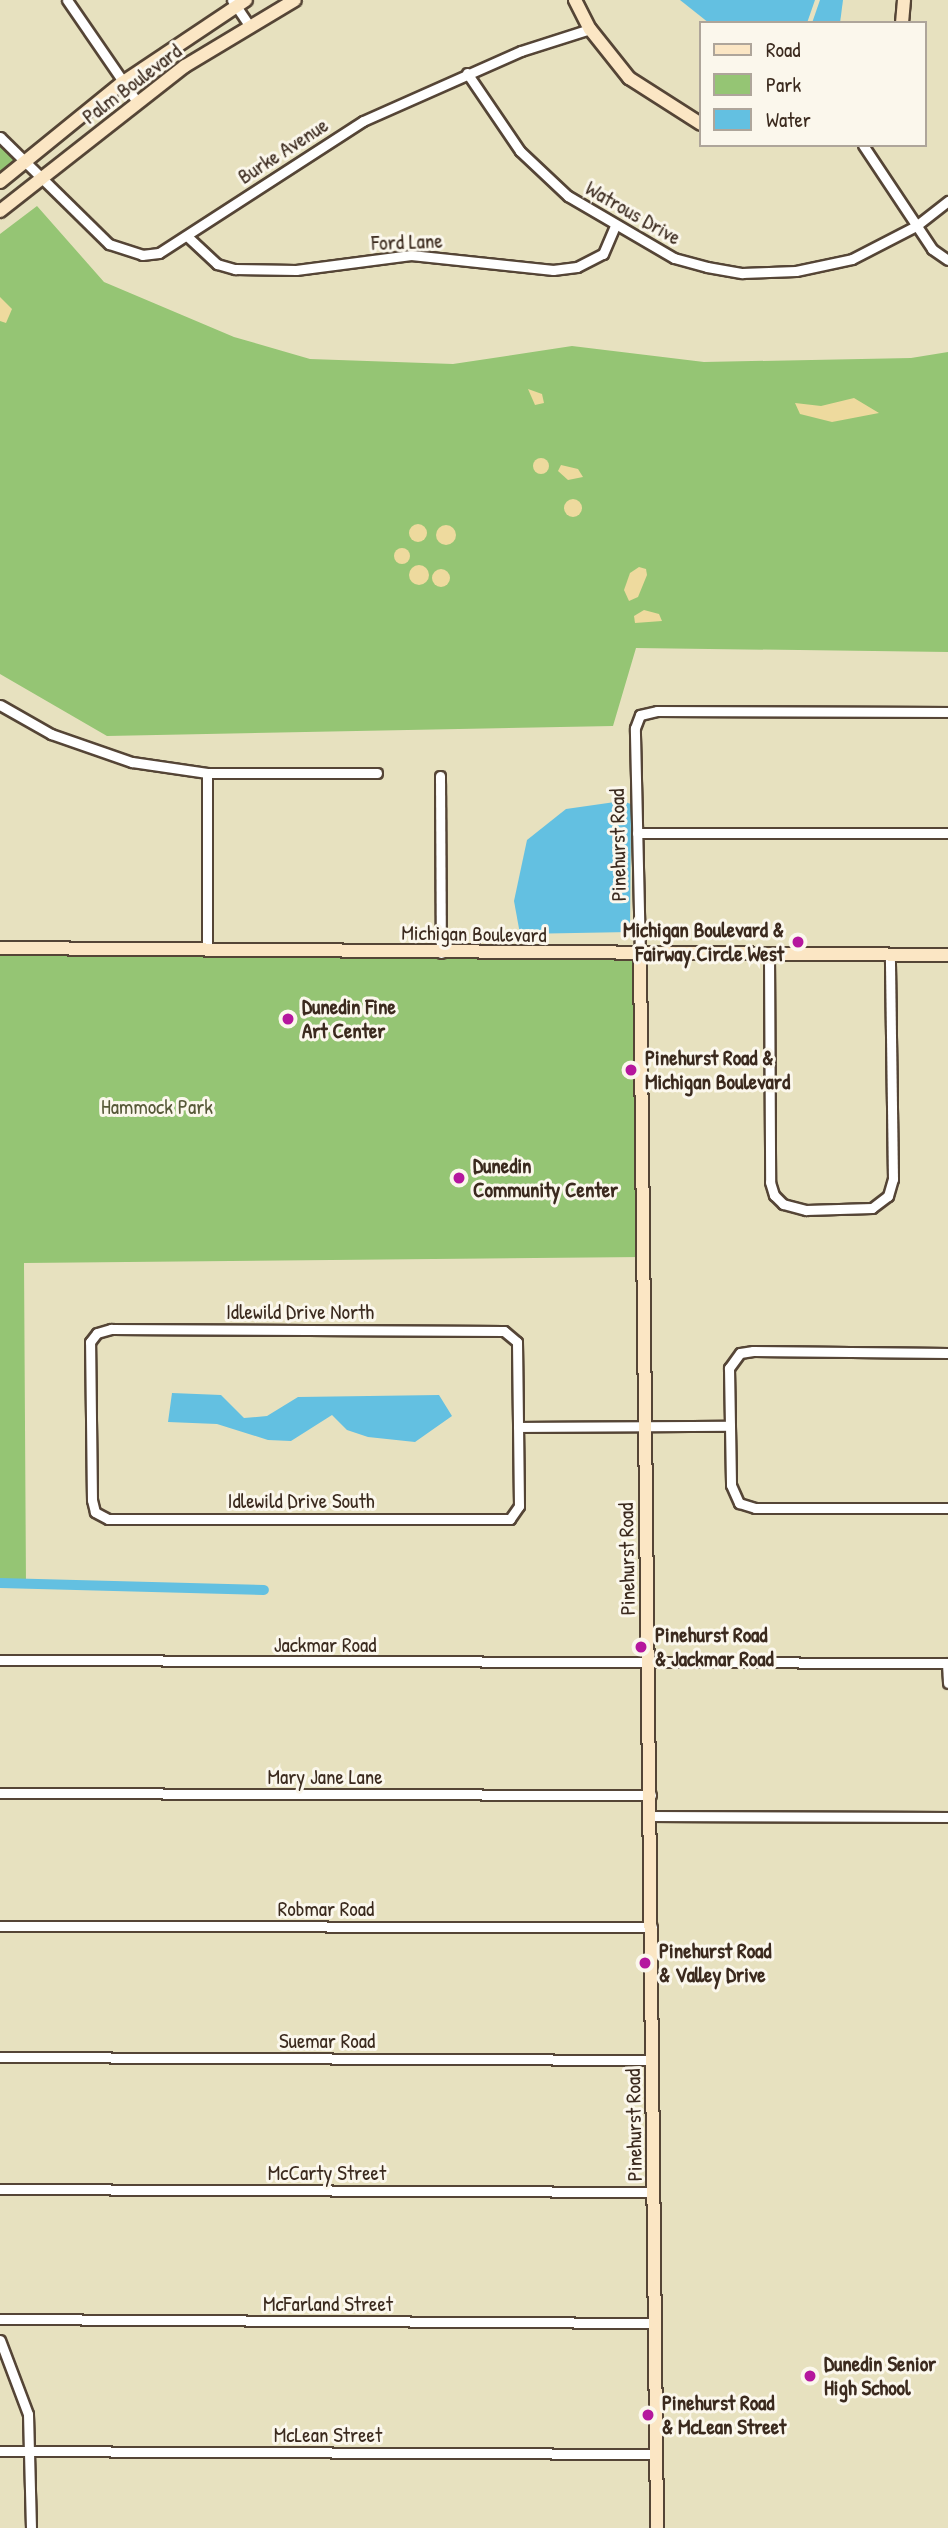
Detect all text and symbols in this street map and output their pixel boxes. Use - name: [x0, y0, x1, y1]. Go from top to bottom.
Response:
- legend: [699, 21, 927, 147]
- text: Road: [766, 35, 800, 64]
- street label: Palm Boulevard: [78, 39, 186, 129]
- text: Park: [766, 70, 801, 99]
- text: Water: [766, 105, 811, 134]
- street label: Burke Avenue: [233, 113, 333, 189]
- street label: Watrous Drive: [581, 176, 685, 250]
- street label: Ford Lane: [371, 228, 443, 256]
- street label: Pinehurst Road: [604, 789, 632, 901]
- place label: Michigan Boulevard & Fairway Circle West: [623, 917, 784, 967]
- street label: Michigan Boulevard: [401, 920, 547, 948]
- marker: Michigan Boulevard & Fairway Circle West: [790, 934, 806, 950]
- place label: Dunedin Fine Art Center: [302, 994, 396, 1044]
- marker: Dunedin Fine Art Center: [280, 1011, 296, 1027]
- place label: Pinehurst Road & Michigan Boulevard: [645, 1045, 790, 1095]
- marker: Pinehurst Road & Michigan Boulevard: [623, 1062, 639, 1078]
- park label: Hammock Park: [101, 1094, 213, 1120]
- place label: Dunedin Community Center: [473, 1153, 618, 1203]
- marker: Dunedin Community Center: [451, 1170, 467, 1186]
- street label: Idlewild Drive North: [226, 1299, 374, 1325]
- street label: Idlewild Drive South: [228, 1488, 374, 1514]
- street label: Pinehurst Road: [613, 1503, 641, 1615]
- place label: Pinehurst Road & Jackmar Road: [655, 1622, 774, 1672]
- street label: Jackmar Road: [274, 1632, 376, 1658]
- marker: Pinehurst Road & Jackmar Road: [633, 1639, 649, 1655]
- street label: Mary Jane Lane: [267, 1764, 383, 1790]
- street label: Robmar Road: [278, 1896, 374, 1922]
- place label: Pinehurst Road & Valley Drive: [659, 1938, 772, 1988]
- marker: Pinehurst Road & Valley Drive: [637, 1955, 653, 1971]
- street label: Suemar Road: [279, 2028, 375, 2054]
- street label: Pinehurst Road: [620, 2069, 648, 2181]
- street label: McCarty Street: [268, 2160, 386, 2186]
- street label: McFarland Street: [263, 2291, 393, 2317]
- place label: Dunedin Senior High School: [824, 2351, 936, 2401]
- marker: Dunedin Senior High School: [802, 2368, 818, 2384]
- place label: Pinehurst Road & McLean Street: [662, 2390, 786, 2440]
- marker: Pinehurst Road & McLean Street: [640, 2407, 656, 2423]
- street label: McLean Street: [274, 2422, 382, 2448]

